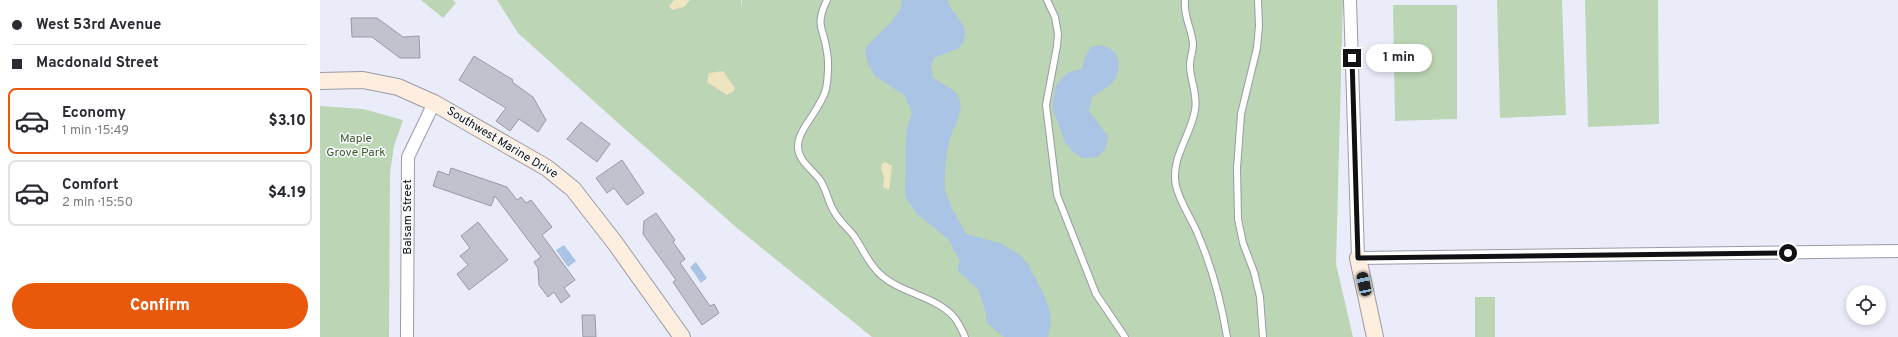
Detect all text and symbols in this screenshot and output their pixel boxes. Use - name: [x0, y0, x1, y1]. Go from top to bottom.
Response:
- text: West 53rd Avenue: [36, 16, 161, 35]
- callout: 1 min: [1366, 44, 1432, 72]
- route end: [1343, 49, 1361, 67]
- text: 1 min: [1383, 50, 1415, 66]
- text: Macdonald Street: [36, 54, 159, 73]
- icon: car: [14, 103, 50, 139]
- street label: Southwest Marine Drive: [443, 103, 561, 183]
- text: Economy: [62, 104, 126, 123]
- text: $3.10: [269, 112, 306, 131]
- text: 1 min · 15:49: [62, 123, 129, 139]
- park label: Maple Grove Park: [326, 131, 386, 161]
- icon: car: [14, 175, 50, 211]
- text: Comfort: [62, 176, 119, 195]
- street label: Balsam Street: [400, 179, 416, 255]
- text: $4.19: [268, 184, 306, 203]
- text: 2 min · 15:50: [62, 195, 133, 211]
- route start: [1779, 244, 1797, 262]
- car: [1356, 271, 1372, 297]
- button: Confirm: [12, 283, 308, 329]
- map controls: [1846, 285, 1886, 325]
- button: locate: [1846, 285, 1886, 325]

